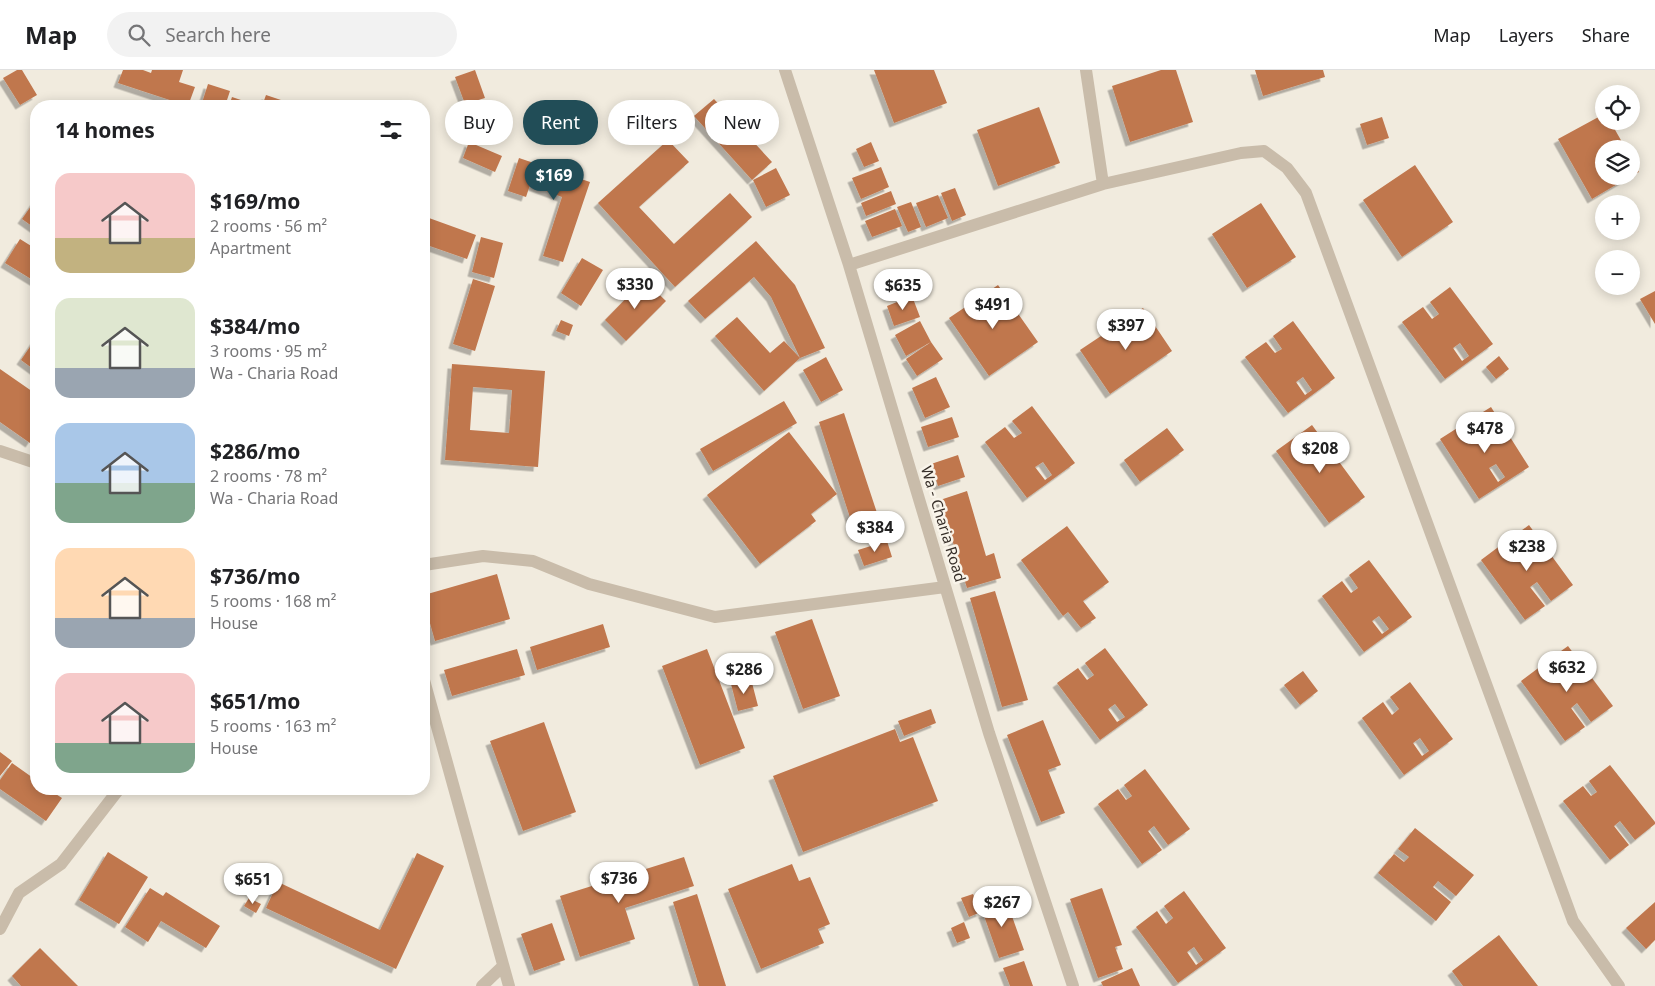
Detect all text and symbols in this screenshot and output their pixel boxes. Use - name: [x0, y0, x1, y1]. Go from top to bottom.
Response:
- search box: [107, 12, 457, 57]
- text: Map: [25, 18, 77, 51]
- icon: search: [125, 21, 153, 49]
- text: Search here: [165, 22, 271, 48]
- text: Map: [1433, 23, 1471, 47]
- text: Layers: [1499, 23, 1554, 47]
- text: Share: [1582, 23, 1630, 47]
- map controls: [1595, 85, 1640, 295]
- button: locate: [1595, 85, 1640, 130]
- chip: Buy: [445, 100, 513, 145]
- chip: Rent: [523, 100, 598, 145]
- chip: Filters: [608, 100, 695, 145]
- chip: New: [705, 100, 779, 145]
- text: 14 homes: [55, 116, 155, 144]
- icon: filters: [377, 116, 405, 144]
- button: layers: [1595, 140, 1640, 185]
- pin: $169: [524, 158, 584, 201]
- text: $169: [536, 164, 572, 186]
- text: $169/mo: [210, 187, 300, 215]
- icon: home: [95, 193, 155, 253]
- button: +: [1595, 195, 1640, 240]
- text: 2 rooms · 56 m²: [210, 215, 327, 237]
- text: Apartment: [210, 237, 291, 259]
- button: −: [1595, 250, 1640, 295]
- pin: $330: [605, 268, 665, 310]
- pin: $635: [873, 268, 933, 311]
- text: $330: [617, 273, 653, 295]
- text: $635: [885, 274, 921, 296]
- pin: $491: [963, 288, 1023, 330]
- text: $491: [975, 293, 1011, 315]
- pin: $397: [1096, 308, 1156, 351]
- text: $384/mo: [210, 312, 300, 340]
- text: $397: [1108, 314, 1144, 336]
- icon: home: [95, 318, 155, 378]
- text: 3 rooms · 95 m²: [210, 340, 327, 362]
- text: Wa - Charia Road: [210, 362, 338, 384]
- pin: $478: [1455, 412, 1515, 454]
- text: $478: [1467, 417, 1503, 439]
- pin: $208: [1290, 432, 1350, 474]
- text: $286/mo: [210, 437, 300, 465]
- text: $208: [1302, 437, 1338, 459]
- icon: home: [95, 443, 155, 503]
- street label: Wa - Charia Road: [917, 463, 971, 584]
- text: 2 rooms · 78 m²: [210, 465, 327, 487]
- text: Wa - Charia Road: [210, 487, 338, 509]
- pin: $384: [845, 510, 905, 553]
- text: $384: [857, 516, 893, 538]
- pin: $238: [1497, 530, 1557, 572]
- text: $238: [1509, 535, 1545, 557]
- text: $736/mo: [210, 562, 300, 590]
- icon: home: [95, 568, 155, 628]
- text: 5 rooms · 168 m²: [210, 590, 336, 612]
- text: House: [210, 612, 258, 634]
- pin: $632: [1537, 650, 1597, 693]
- pin: $286: [714, 652, 774, 695]
- text: $632: [1549, 656, 1585, 678]
- text: $286: [726, 658, 762, 680]
- text: $651/mo: [210, 687, 300, 715]
- icon: home: [95, 693, 155, 753]
- text: 5 rooms · 163 m²: [210, 715, 336, 737]
- text: House: [210, 737, 258, 759]
- pin: $651: [223, 862, 283, 905]
- pin: $736: [589, 862, 649, 904]
- text: $736: [601, 867, 637, 889]
- text: $651: [235, 868, 271, 890]
- pin: $267: [972, 886, 1032, 928]
- text: $267: [984, 891, 1020, 913]

